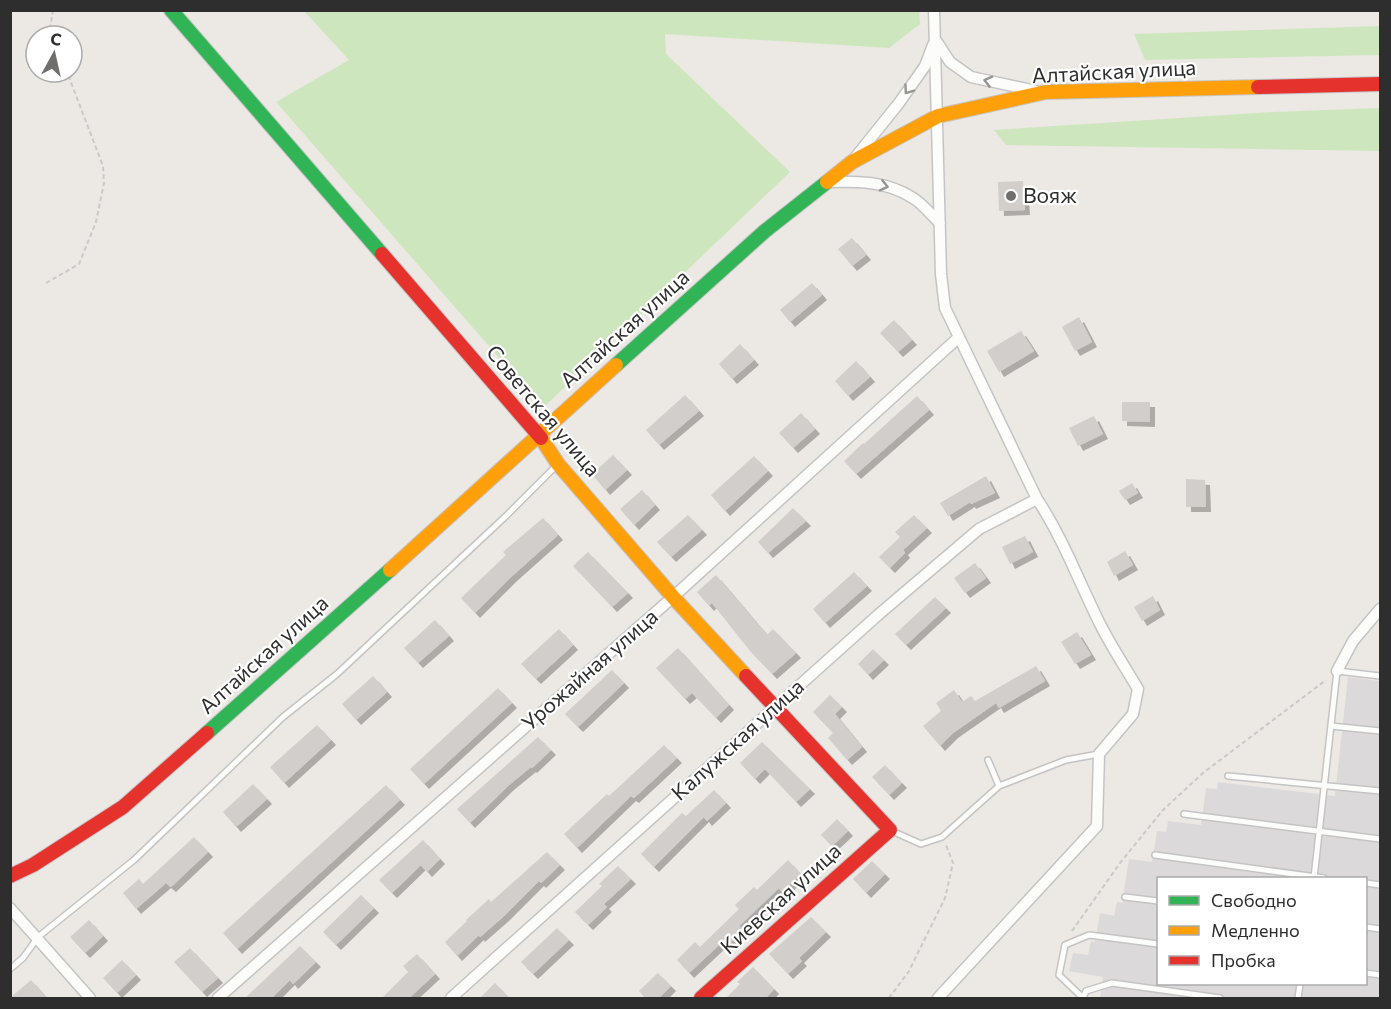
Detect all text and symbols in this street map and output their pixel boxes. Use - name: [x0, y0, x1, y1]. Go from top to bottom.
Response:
- north arrow: [24, 24, 84, 84]
- text: С: [49, 28, 63, 49]
- street label: Алтайская улица: [1031, 54, 1197, 87]
- one-way arrow: [983, 76, 993, 89]
- one-way arrow: [904, 84, 915, 95]
- one-way arrow: [879, 179, 889, 192]
- place label: Вояж: [1023, 182, 1077, 207]
- marker: Вояж: [1004, 189, 1018, 203]
- street label: Алтайская улица: [555, 264, 693, 392]
- street label: Советская улица: [482, 339, 606, 481]
- street label: Алтайская улица: [194, 590, 332, 718]
- street label: Урожайная улица: [516, 603, 662, 735]
- street label: Калужская улица: [666, 673, 808, 805]
- street label: Киевская улица: [715, 837, 845, 958]
- legend: [1157, 877, 1367, 985]
- text: Свободно: [1211, 889, 1297, 911]
- text: Медленно: [1211, 919, 1300, 941]
- text: Пробка: [1211, 949, 1276, 971]

